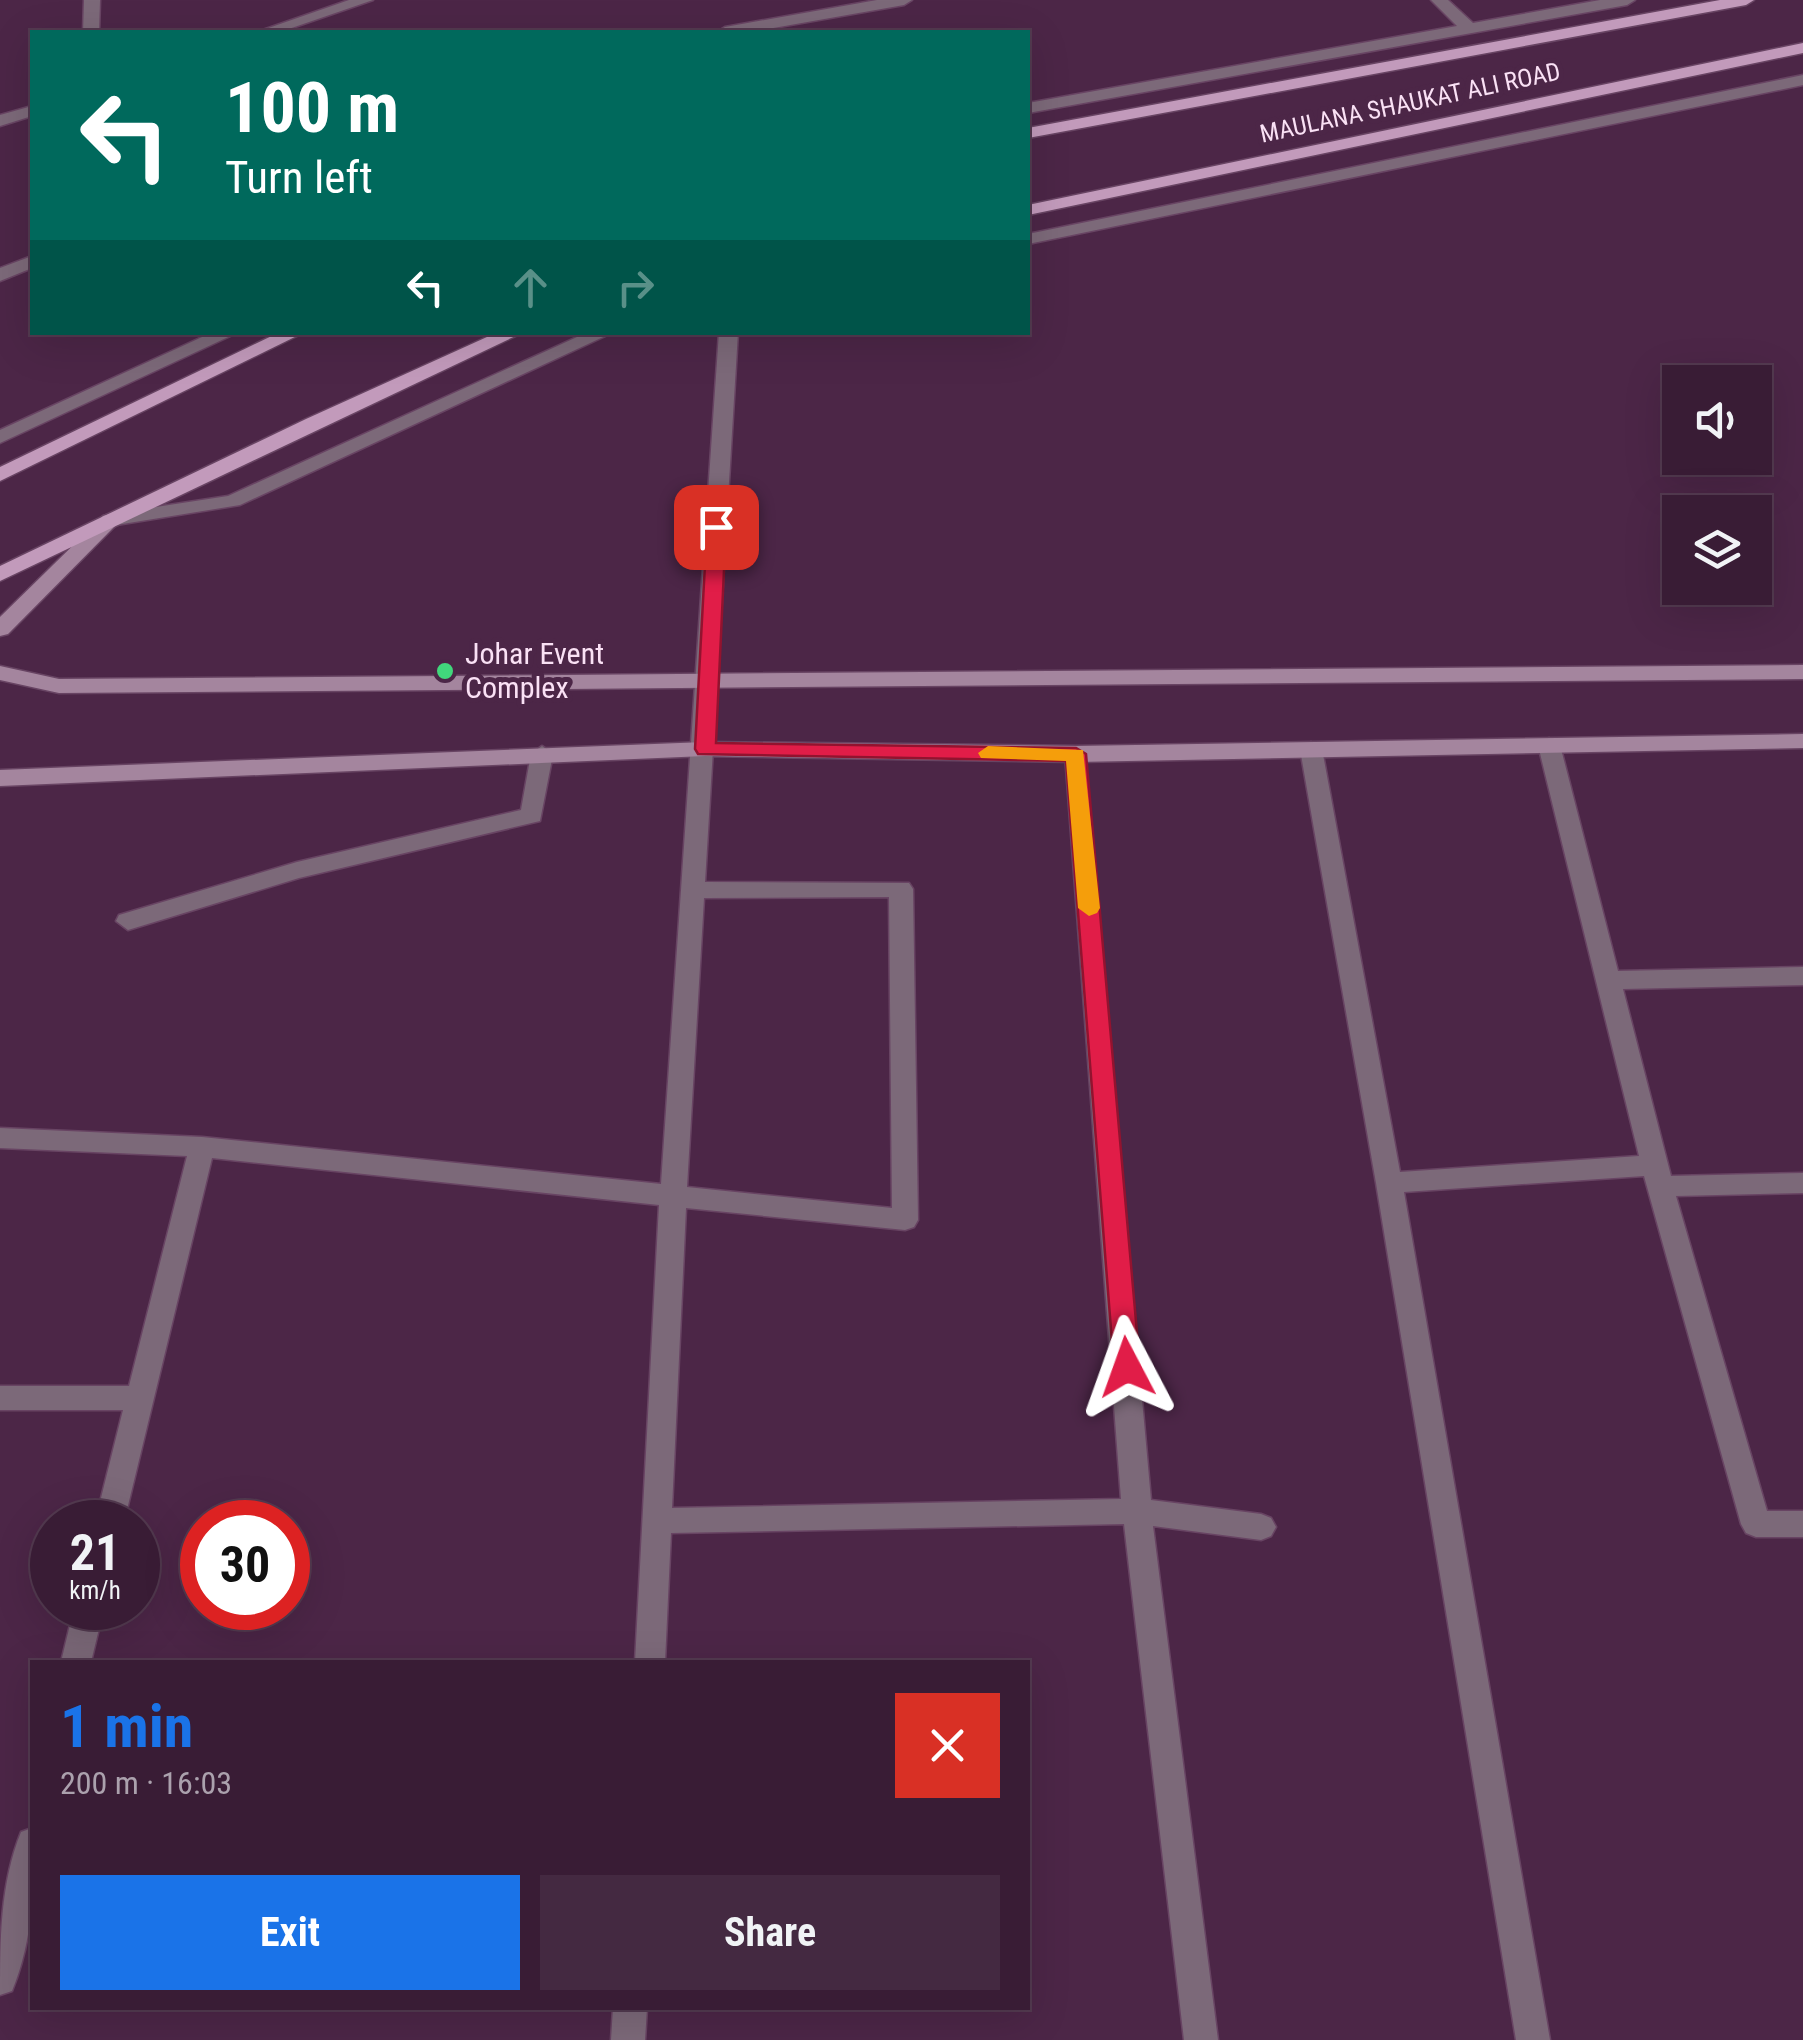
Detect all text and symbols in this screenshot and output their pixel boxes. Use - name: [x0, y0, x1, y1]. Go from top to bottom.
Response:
- street label: MAULANA SHAUKAT ALI ROAD: [1257, 56, 1563, 149]
- text: 100 m: [225, 67, 399, 149]
- icon: left: [60, 70, 190, 200]
- text: Turn left: [225, 151, 373, 204]
- icon: left: [398, 260, 453, 315]
- icon: ahead: [503, 260, 558, 315]
- icon: right: [608, 260, 663, 315]
- map controls: [1662, 365, 1772, 605]
- button: sound: [1662, 365, 1772, 475]
- pin: [674, 485, 759, 570]
- button: layers: [1662, 495, 1772, 605]
- icon: arrive: [689, 500, 744, 555]
- place label: Johar Event Complex: [465, 636, 604, 705]
- marker: Johar Event Complex: [434, 660, 456, 682]
- position arrow: [1075, 1315, 1179, 1419]
- speed limit sign: 30: [180, 1500, 310, 1630]
- text: 21: [70, 1524, 120, 1582]
- text: km/h: [69, 1576, 121, 1605]
- text: 1 min: [60, 1691, 193, 1762]
- button: close: [895, 1693, 1000, 1798]
- text: 200 m · 16:03: [60, 1764, 232, 1802]
- button: Exit: [60, 1875, 520, 1990]
- button: Share: [540, 1875, 1000, 1990]

